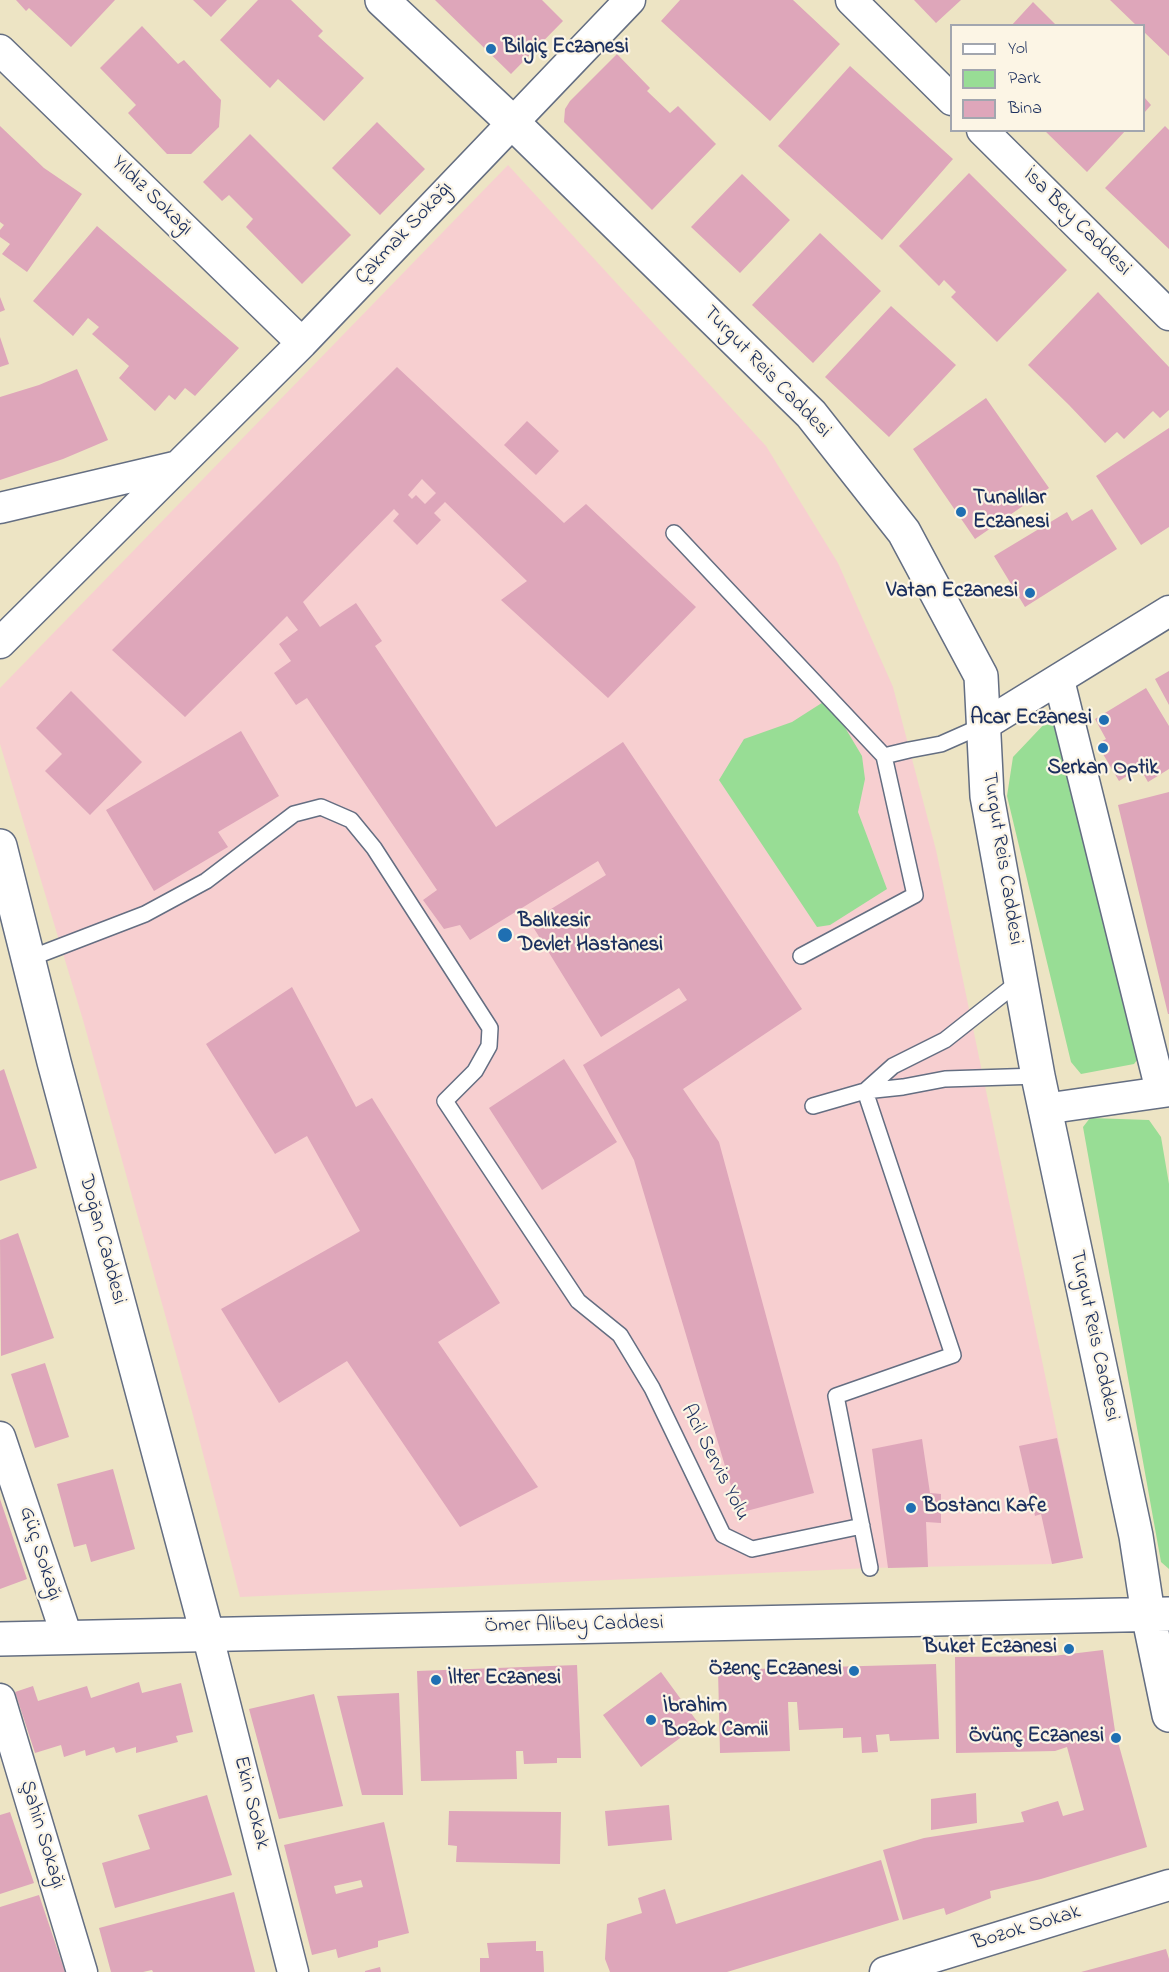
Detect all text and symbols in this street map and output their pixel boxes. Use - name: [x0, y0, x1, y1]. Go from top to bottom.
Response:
- legend: [950, 24, 1145, 132]
- place label: Bilgiç Eczanesi: [503, 36, 629, 62]
- text: Yol: [1008, 36, 1028, 62]
- marker: Bilgiç Eczanesi: [484, 42, 498, 56]
- text: Park: [1008, 66, 1041, 92]
- text: Bina: [1008, 96, 1042, 122]
- street label: Yıldız Sokağı: [105, 152, 197, 242]
- street label: İsa Bey Caddesi: [1017, 164, 1135, 282]
- street label: Çakmak Sokağı: [351, 177, 459, 291]
- street label: Turgut Reis Caddesi: [696, 302, 836, 444]
- place label: Tunalılar Eczanesi: [973, 487, 1049, 537]
- marker: Tunalılar Eczanesi: [954, 505, 968, 519]
- place label: Vatan Eczanesi: [886, 580, 1018, 606]
- marker: Vatan Eczanesi: [1023, 586, 1037, 600]
- place label: Acar Eczanesi: [970, 707, 1092, 733]
- marker: Acar Eczanesi: [1097, 713, 1111, 727]
- marker: Serkan Optik: [1096, 741, 1110, 755]
- place label: Serkan Optik: [1048, 757, 1158, 783]
- street label: Turgut Reis Caddesi: [975, 771, 1027, 947]
- place label: Balıkesir Devlet Hastanesi: [518, 910, 663, 960]
- marker: Balıkesir Devlet Hastanesi: [496, 926, 514, 944]
- street label: Doğan Caddesi: [72, 1172, 130, 1308]
- street label: Turgut Reis Caddesi: [1063, 1248, 1123, 1424]
- street label: Acil Servis Yolu: [674, 1401, 754, 1525]
- place label: Bostancı Kafe: [923, 1495, 1047, 1521]
- marker: Bostancı Kafe: [904, 1501, 918, 1515]
- street label: Güç Sokağı: [12, 1504, 66, 1604]
- street label: Ömer Alibey Caddesi: [484, 1612, 664, 1640]
- place label: Buket Eczanesi: [924, 1636, 1057, 1662]
- marker: Buket Eczanesi: [1062, 1642, 1076, 1656]
- place label: Özenç Eczanesi: [709, 1658, 842, 1684]
- marker: Özenç Eczanesi: [847, 1664, 861, 1678]
- place label: İlter Eczanesi: [448, 1667, 561, 1693]
- marker: İlter Eczanesi: [429, 1673, 443, 1687]
- place label: İbrahim Bozok Camii: [663, 1695, 768, 1745]
- marker: İbrahim Bozok Camii: [644, 1713, 658, 1727]
- place label: Övünç Eczanesi: [969, 1725, 1104, 1751]
- marker: Övünç Eczanesi: [1109, 1731, 1123, 1745]
- street label: Ekin Sokak: [226, 1754, 274, 1852]
- street label: Şahin Sokağı: [13, 1778, 69, 1892]
- street label: Bozok Sokak: [970, 1901, 1084, 1957]

